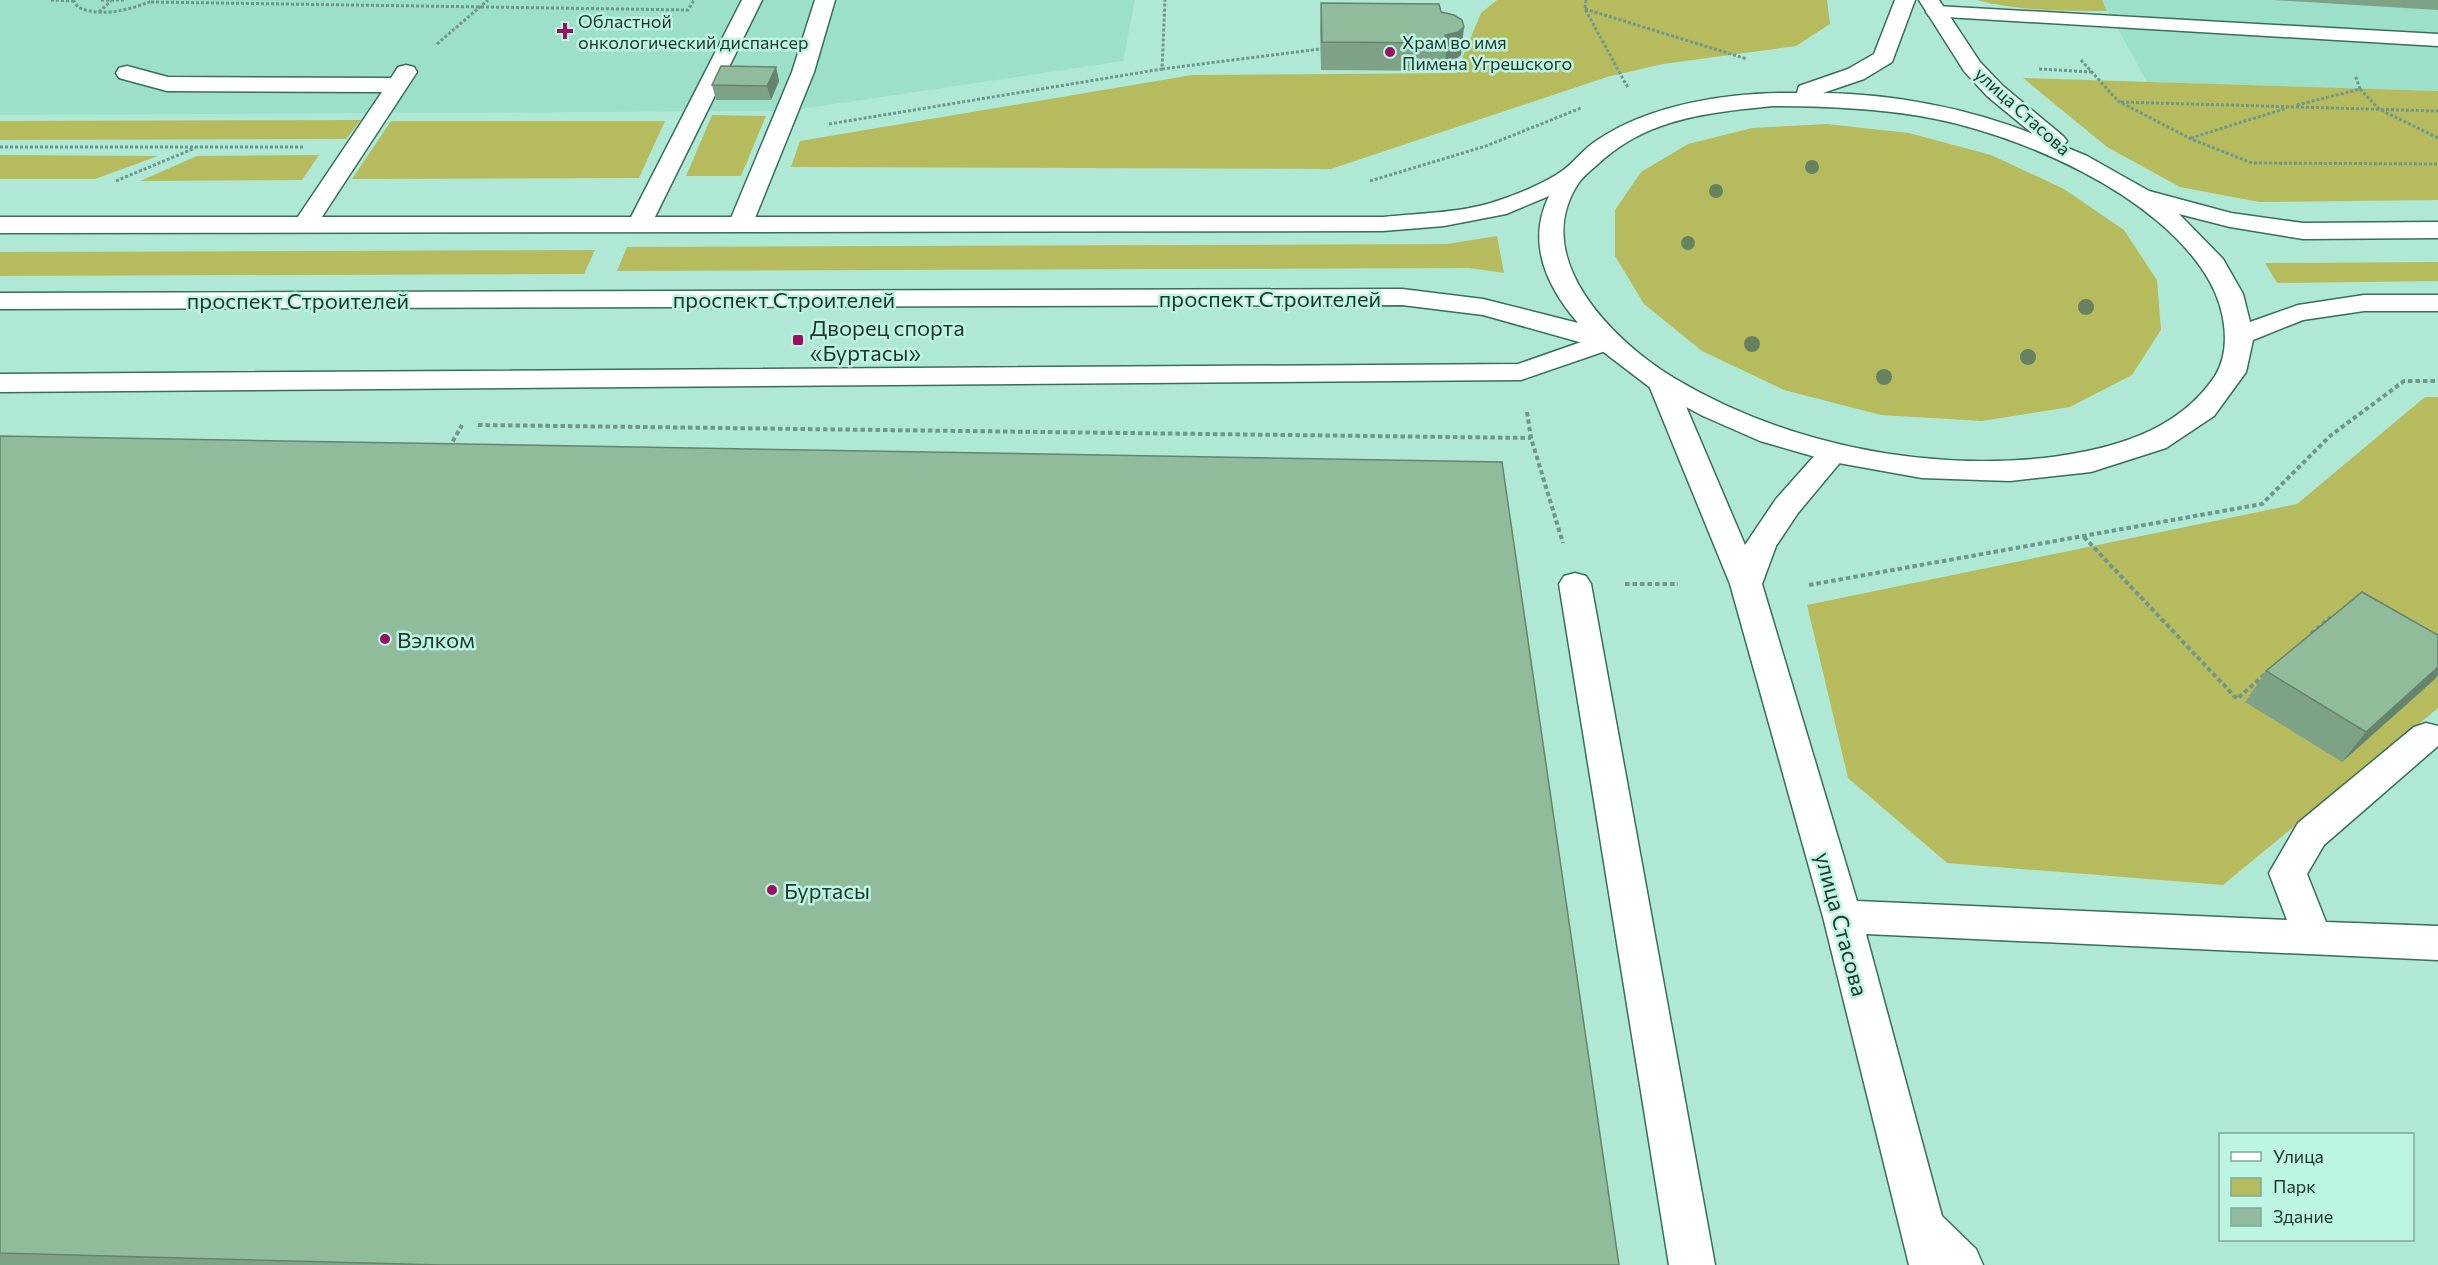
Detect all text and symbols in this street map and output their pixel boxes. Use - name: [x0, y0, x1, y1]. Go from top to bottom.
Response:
- place label: Областной онкологический диспансер: [578, 10, 808, 53]
- marker: Областной онкологический диспансер: [556, 22, 574, 40]
- place label: Храм во имя Пимена Угрешского: [1402, 31, 1572, 74]
- marker: Храм во имя Пимена Угрешского: [1383, 45, 1397, 59]
- street label: улица Стасова: [1971, 62, 2075, 160]
- street label: проспект Строителей: [1159, 285, 1381, 312]
- street label: проспект Строителей: [673, 286, 895, 313]
- street label: проспект Строителей: [187, 287, 409, 314]
- place label: Дворец спорта «Буртасы»: [810, 314, 965, 366]
- marker: Дворец спорта «Буртасы»: [791, 333, 805, 347]
- place label: Вэлком: [397, 626, 475, 653]
- marker: Вэлком: [378, 632, 392, 646]
- street label: улица Стасова: [1810, 849, 1874, 999]
- place label: Буртасы: [784, 877, 870, 904]
- marker: Буртасы: [765, 883, 779, 897]
- legend: [2219, 1133, 2414, 1241]
- text: Улица: [2273, 1145, 2324, 1167]
- text: Парк: [2273, 1175, 2316, 1197]
- text: Здание: [2273, 1205, 2333, 1227]

